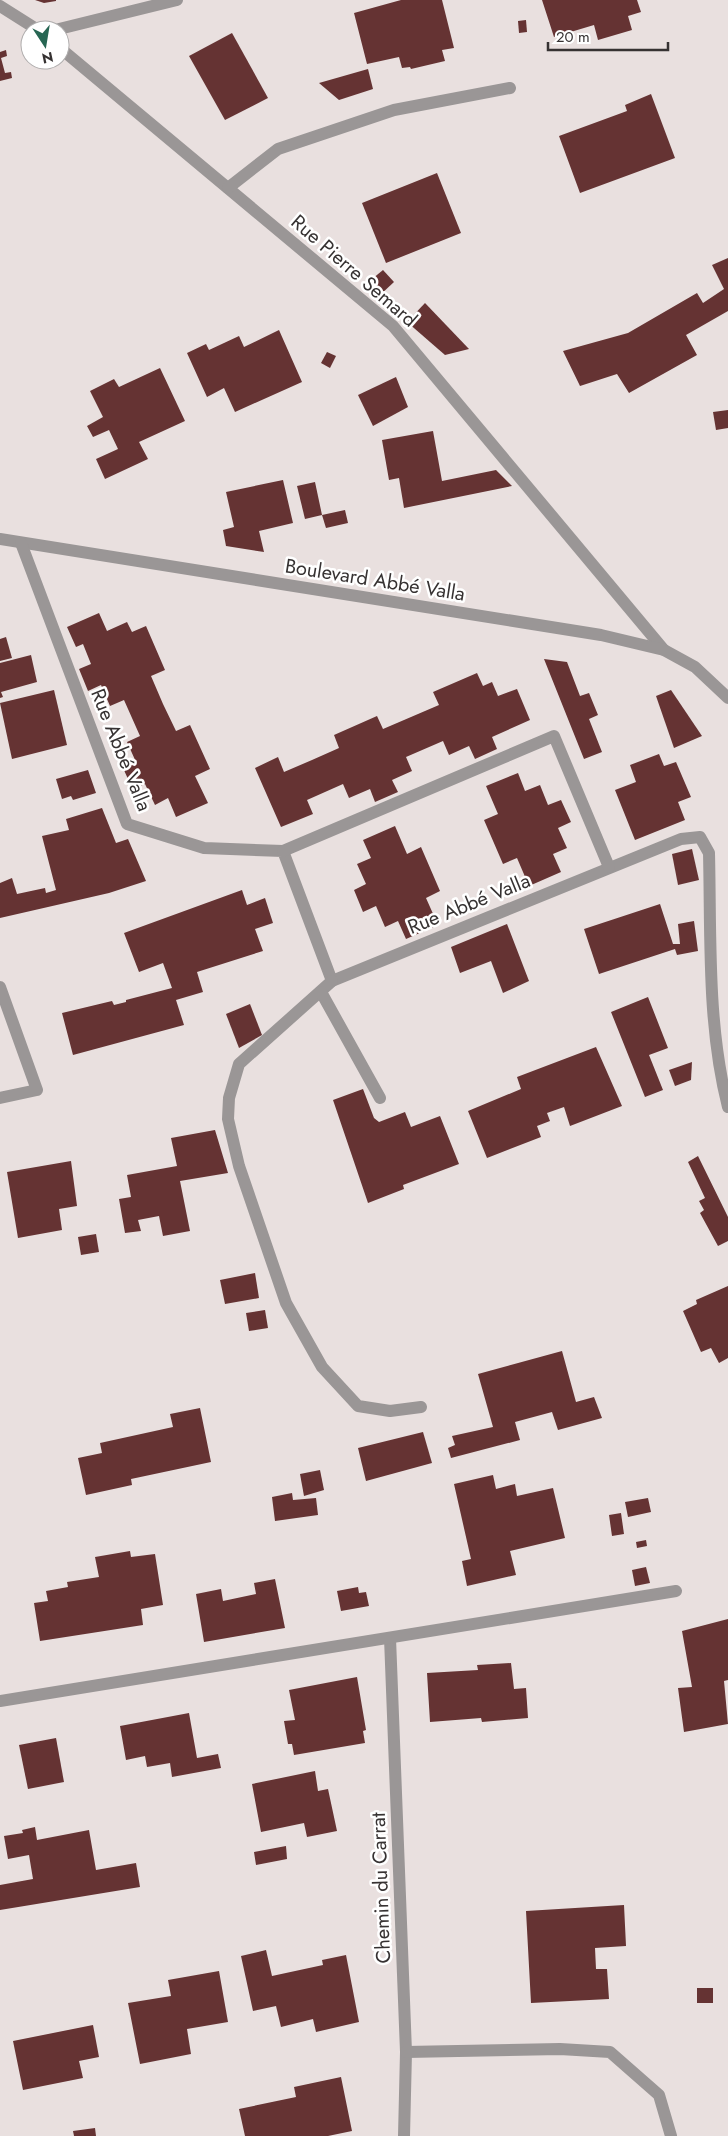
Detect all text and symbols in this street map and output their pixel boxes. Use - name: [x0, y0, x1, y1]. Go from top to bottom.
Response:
- north arrow: [20, 20, 70, 70]
- scale bar: [548, 20, 668, 52]
- text: 20 m: [556, 26, 590, 48]
- text: N: [40, 47, 55, 69]
- street label: Rue Pierre Semard: [285, 208, 423, 334]
- street label: Boulevard Abbé Valla: [283, 551, 467, 609]
- street label: Rue Abbé Valla: [83, 684, 159, 816]
- street label: Rue Abbé Valla: [403, 866, 535, 942]
- street label: Chemin du Carrat: [364, 1812, 398, 1964]

